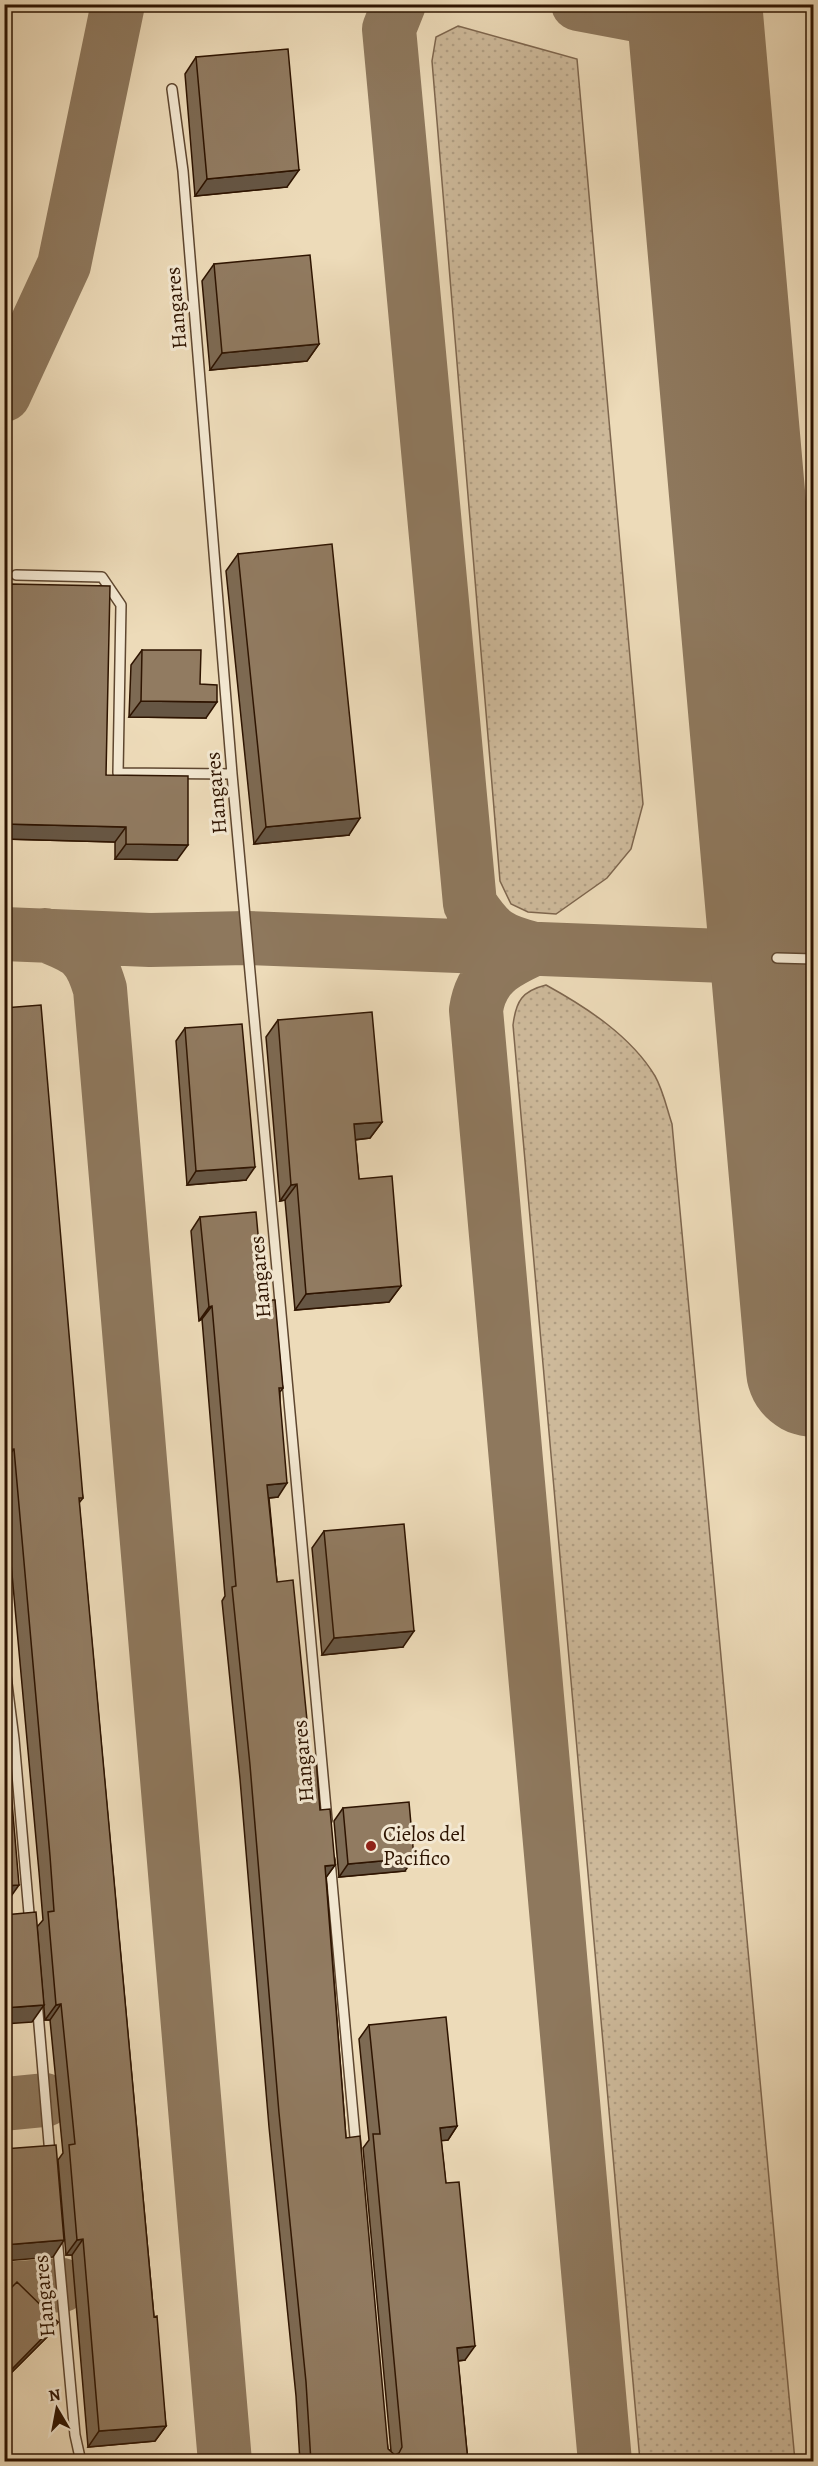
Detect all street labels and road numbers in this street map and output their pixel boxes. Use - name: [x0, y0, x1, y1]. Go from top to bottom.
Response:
- street label: Hangares: [158, 266, 194, 350]
- street label: Hangares: [198, 751, 234, 835]
- street label: Hangares: [242, 1235, 278, 1319]
- street label: Hangares: [285, 1719, 321, 1803]
- street label: Hangares: [26, 2254, 62, 2338]

